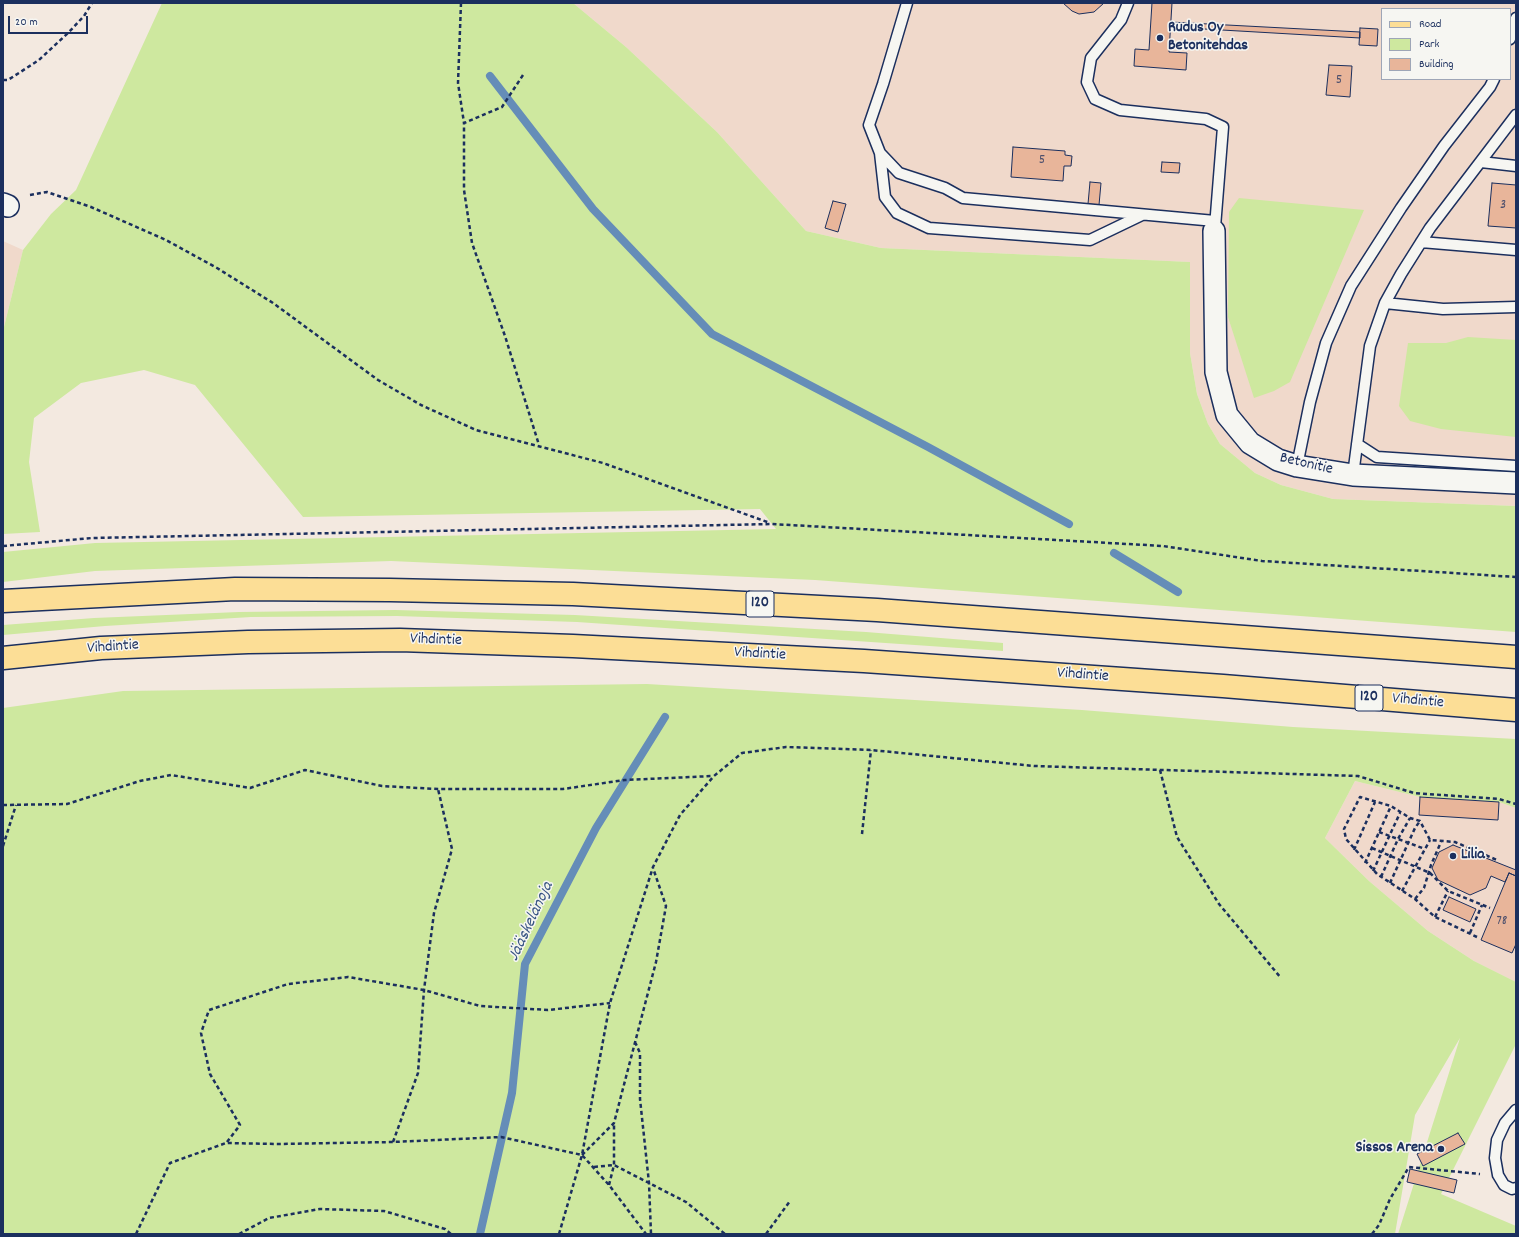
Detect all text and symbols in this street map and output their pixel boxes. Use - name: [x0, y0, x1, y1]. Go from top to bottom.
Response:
- scale bar: [10, 8, 90, 34]
- legend: [1381, 8, 1511, 80]
- text: 20 m: [15, 14, 38, 31]
- text: Road: [1419, 16, 1441, 33]
- place label: Rudus Oy Betonitehdas: [1168, 19, 1248, 57]
- marker: Rudus Oy Betonitehdas: [1155, 33, 1165, 43]
- text: Park: [1419, 36, 1439, 53]
- text: Building: [1419, 56, 1454, 73]
- house number: 5: [1336, 73, 1342, 89]
- house number: 5: [1039, 153, 1045, 169]
- house number: 3: [1500, 198, 1506, 214]
- street label: Betonitie: [1278, 450, 1334, 480]
- road number: 120: [746, 591, 774, 617]
- street label: Vihdintie: [410, 631, 462, 651]
- street label: Vihdintie: [87, 637, 139, 659]
- street label: Vihdintie: [734, 644, 786, 666]
- street label: Vihdintie: [1057, 665, 1109, 687]
- road number: 120: [1355, 685, 1383, 711]
- street label: Vihdintie: [1391, 690, 1445, 714]
- place label: Lilia: [1461, 846, 1485, 866]
- marker: Lilia: [1448, 851, 1458, 861]
- water label: Jääskelänoja: [505, 879, 559, 965]
- house number: 78: [1497, 914, 1507, 930]
- place label: Sissos Arena: [1355, 1139, 1433, 1159]
- marker: Sissos Arena: [1436, 1144, 1446, 1154]

